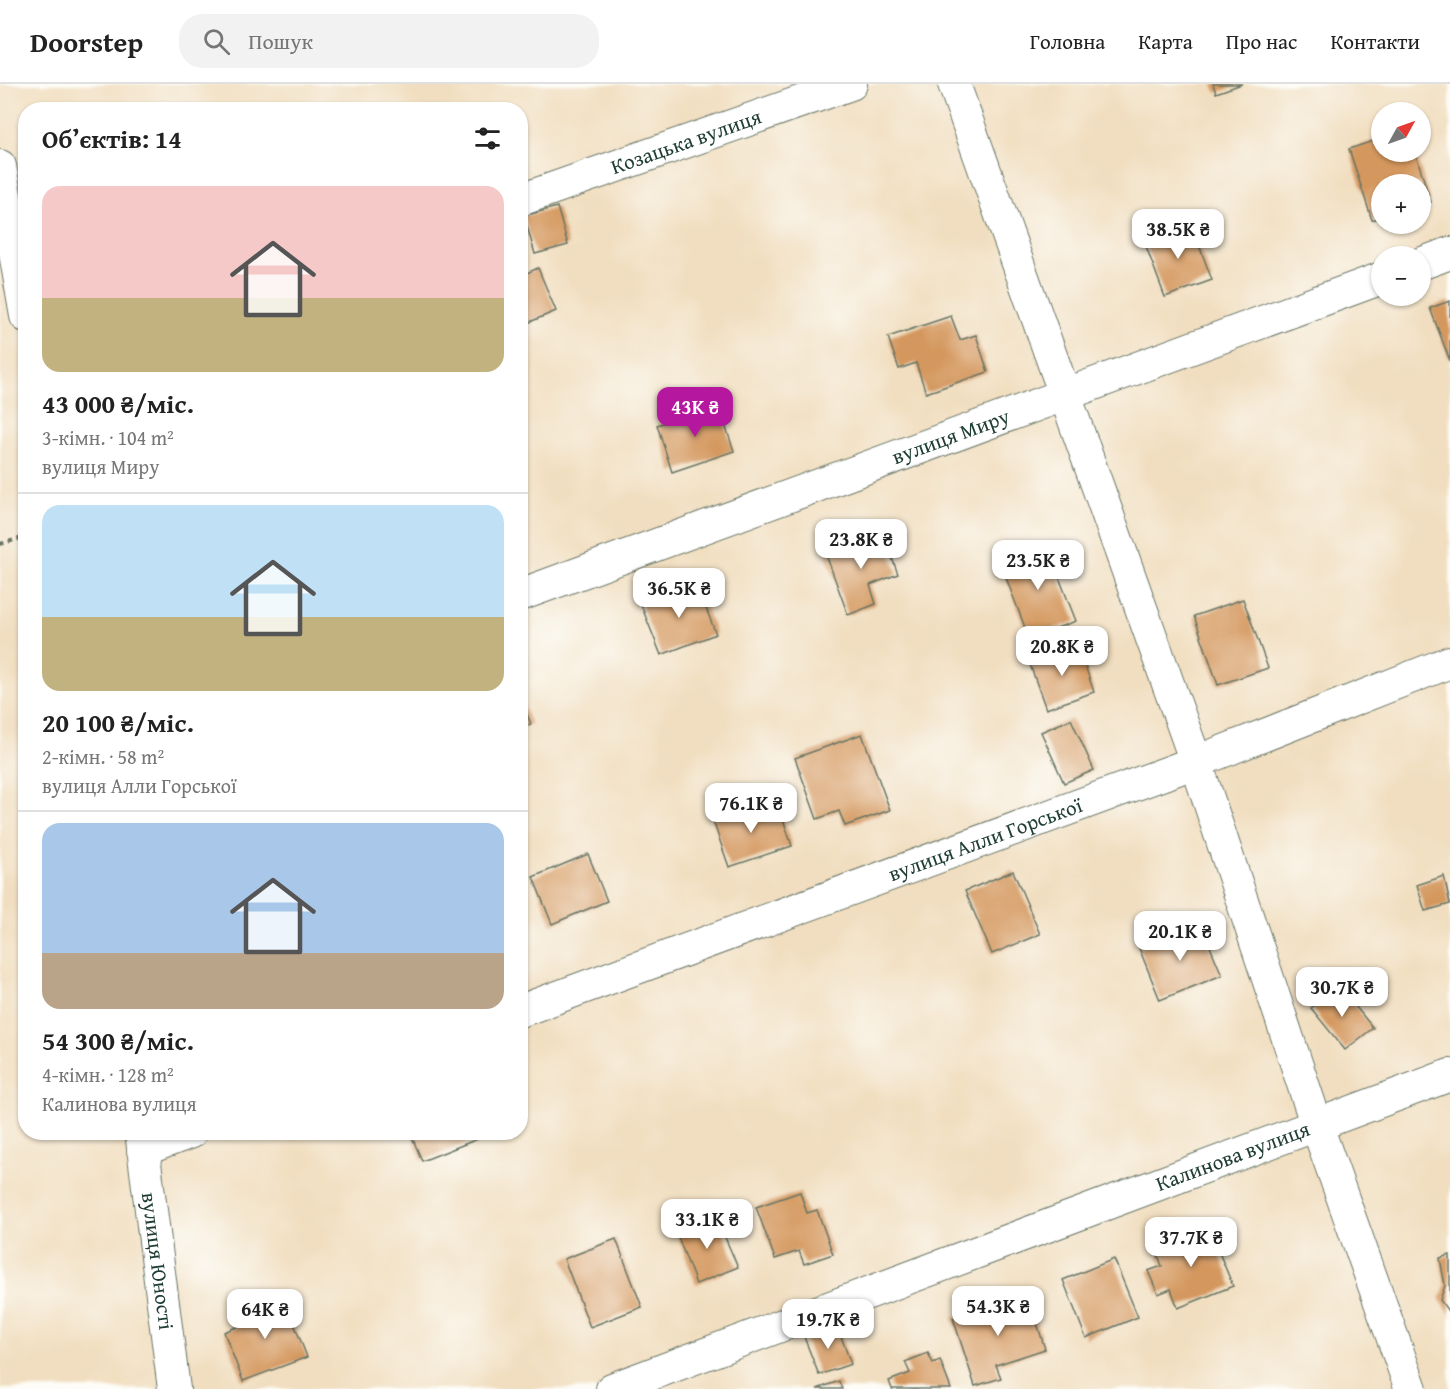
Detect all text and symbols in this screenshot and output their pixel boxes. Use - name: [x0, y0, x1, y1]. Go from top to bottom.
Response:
- search box: [179, 14, 599, 68]
- text: Doorstep: [30, 21, 143, 62]
- icon: search: [200, 25, 233, 58]
- text: Пошук: [248, 25, 313, 57]
- text: Головна: [1030, 26, 1105, 57]
- text: Карта: [1138, 26, 1193, 57]
- text: Про нас: [1226, 26, 1297, 57]
- text: Контакти: [1330, 26, 1420, 57]
- street label: Козацька вулиця: [606, 100, 766, 182]
- north arrow: [1371, 102, 1431, 162]
- map controls: [1371, 102, 1431, 306]
- text: Об’єктів: 14: [42, 119, 182, 158]
- icon: filters: [471, 122, 504, 155]
- button: +: [1371, 174, 1431, 234]
- pin: 38.5K ₴: [1123, 209, 1233, 260]
- text: 38.5K ₴: [1146, 214, 1210, 243]
- icon: home: [219, 225, 327, 333]
- button: −: [1371, 246, 1431, 306]
- text: 43 000 ₴/міс.: [42, 384, 194, 423]
- pin: 43K ₴: [653, 387, 737, 438]
- text: 43K ₴: [671, 392, 719, 421]
- street label: вулиця Миру: [887, 400, 1014, 472]
- text: 3-кімн. · 104 m²: [42, 423, 174, 452]
- text: вулиця Миру: [42, 452, 159, 481]
- pin: 23.8K ₴: [806, 519, 916, 570]
- text: 23.8K ₴: [829, 524, 893, 553]
- pin: 23.5K ₴: [983, 540, 1093, 591]
- icon: home: [219, 544, 327, 652]
- text: 23.5K ₴: [1006, 545, 1070, 574]
- pin: 36.5K ₴: [624, 568, 734, 619]
- text: 36.5K ₴: [647, 573, 711, 602]
- pin: 20.8K ₴: [1007, 626, 1117, 677]
- text: 20.8K ₴: [1030, 631, 1094, 660]
- text: 20 100 ₴/міс.: [42, 703, 194, 742]
- text: 2-кімн. · 58 m²: [42, 742, 164, 771]
- text: вулиця Алли Горської: [42, 771, 237, 800]
- pin: 76.1K ₴: [696, 783, 806, 834]
- text: 76.1K ₴: [719, 788, 783, 817]
- street label: вулиця Алли Горської: [884, 789, 1087, 889]
- icon: home: [219, 862, 327, 970]
- pin: 20.1K ₴: [1125, 911, 1235, 962]
- text: 20.1K ₴: [1148, 916, 1212, 945]
- pin: 30.7K ₴: [1287, 967, 1397, 1018]
- text: 30.7K ₴: [1310, 972, 1374, 1001]
- text: 54 300 ₴/міс.: [42, 1021, 194, 1060]
- text: 4-кімн. · 128 m²: [42, 1060, 174, 1089]
- text: Калинова вулиця: [42, 1089, 197, 1118]
- street label: Калинова вулиця: [1151, 1113, 1314, 1199]
- street label: вулиця Юності: [134, 1190, 182, 1332]
- pin: 33.1K ₴: [652, 1199, 762, 1250]
- text: 33.1K ₴: [675, 1204, 739, 1233]
- pin: 37.7K ₴: [1136, 1217, 1246, 1268]
- text: 37.7K ₴: [1159, 1222, 1223, 1251]
- pin: 54.3K ₴: [943, 1286, 1053, 1337]
- pin: 64K ₴: [223, 1289, 307, 1340]
- text: 54.3K ₴: [966, 1291, 1030, 1320]
- text: 64K ₴: [241, 1294, 289, 1323]
- pin: 19.7K ₴: [773, 1299, 883, 1350]
- text: 19.7K ₴: [796, 1304, 860, 1333]

